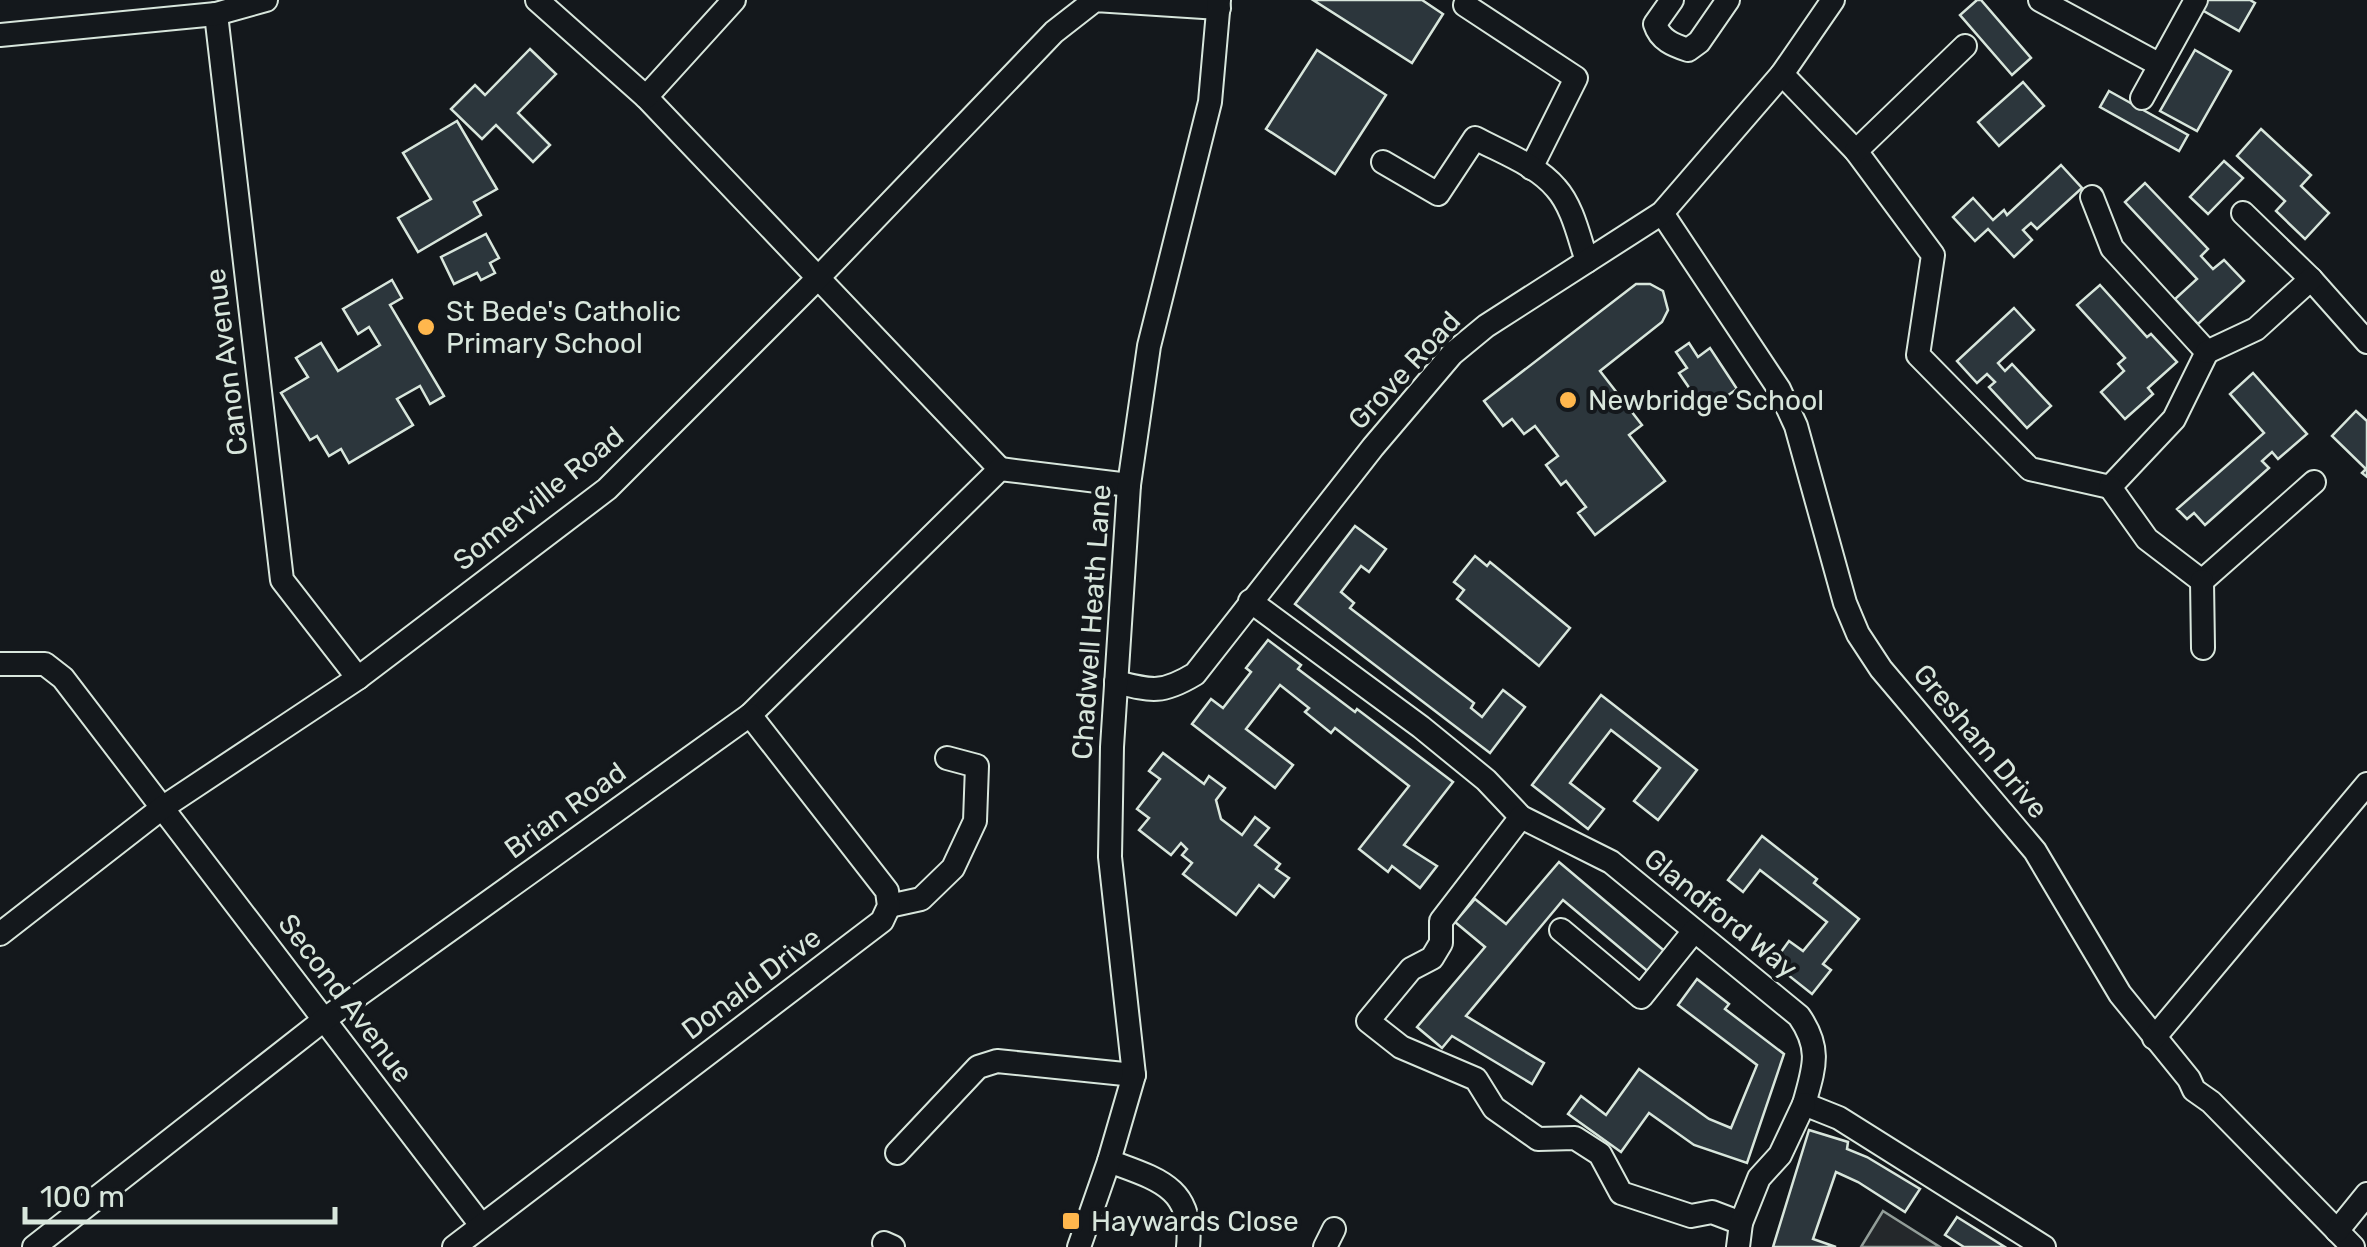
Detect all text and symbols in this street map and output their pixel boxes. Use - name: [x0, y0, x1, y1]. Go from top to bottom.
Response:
- street label: Canon Avenue: [199, 266, 254, 457]
- place label: St Bede's Catholic Primary School: [446, 295, 681, 360]
- street label: Grove Road: [1342, 305, 1467, 436]
- marker: St Bede's Catholic Primary School: [415, 316, 437, 338]
- place label: Newbridge School: [1588, 384, 1824, 417]
- marker: Newbridge School: [1557, 389, 1579, 411]
- street label: Somerville Road: [447, 420, 630, 577]
- street label: Chadwell Heath Lane: [1065, 483, 1118, 761]
- street label: Gresham Drive: [1907, 658, 2055, 825]
- street label: Brian Road: [498, 755, 632, 865]
- street label: Glandford Way: [1637, 842, 1804, 985]
- street label: Second Avenue: [272, 908, 420, 1089]
- street label: Donald Drive: [675, 920, 827, 1046]
- scale bar: [25, 1162, 335, 1224]
- text: 100 m: [40, 1179, 125, 1215]
- place label: Haywards Close: [1091, 1205, 1299, 1238]
- marker: Haywards Close: [1060, 1210, 1082, 1232]

